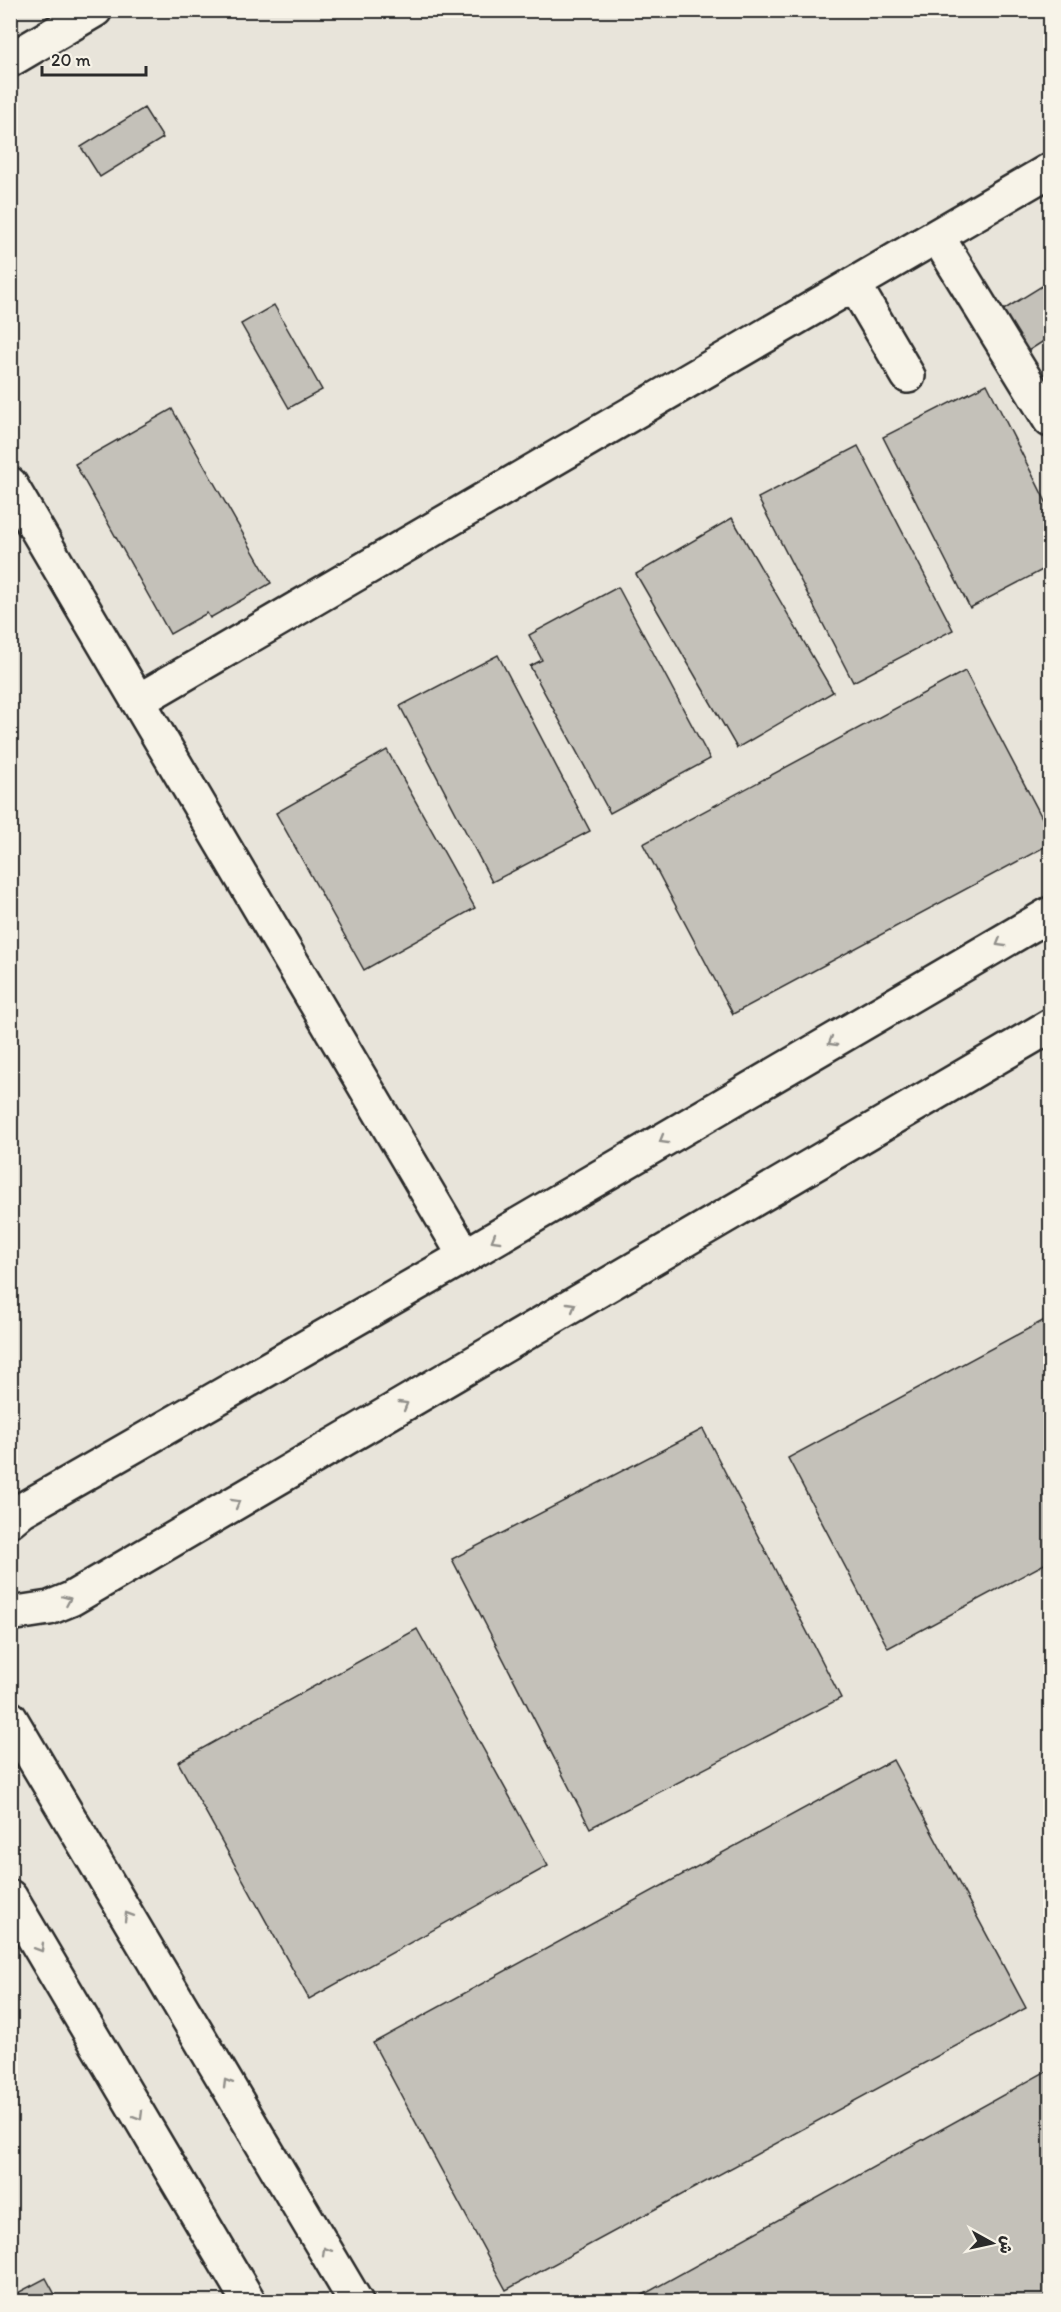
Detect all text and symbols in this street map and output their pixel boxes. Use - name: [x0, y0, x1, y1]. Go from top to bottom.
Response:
- scale bar: [42, 39, 146, 77]
- text: 20 m: [51, 49, 91, 71]
- one-way arrow: [996, 936, 1006, 948]
- one-way arrow: [828, 1034, 838, 1046]
- one-way arrow: [659, 1133, 669, 1144]
- one-way arrow: [491, 1231, 501, 1243]
- one-way arrow: [566, 1302, 576, 1313]
- one-way arrow: [398, 1400, 408, 1412]
- one-way arrow: [230, 1499, 240, 1510]
- one-way arrow: [60, 1596, 71, 1608]
- one-way arrow: [123, 1911, 135, 1922]
- one-way arrow: [33, 1942, 45, 1952]
- one-way arrow: [223, 2079, 234, 2089]
- one-way arrow: [132, 2110, 144, 2120]
- north arrow: [962, 2213, 1022, 2273]
- text: ش: [996, 2235, 1017, 2255]
- one-way arrow: [322, 2247, 334, 2257]

